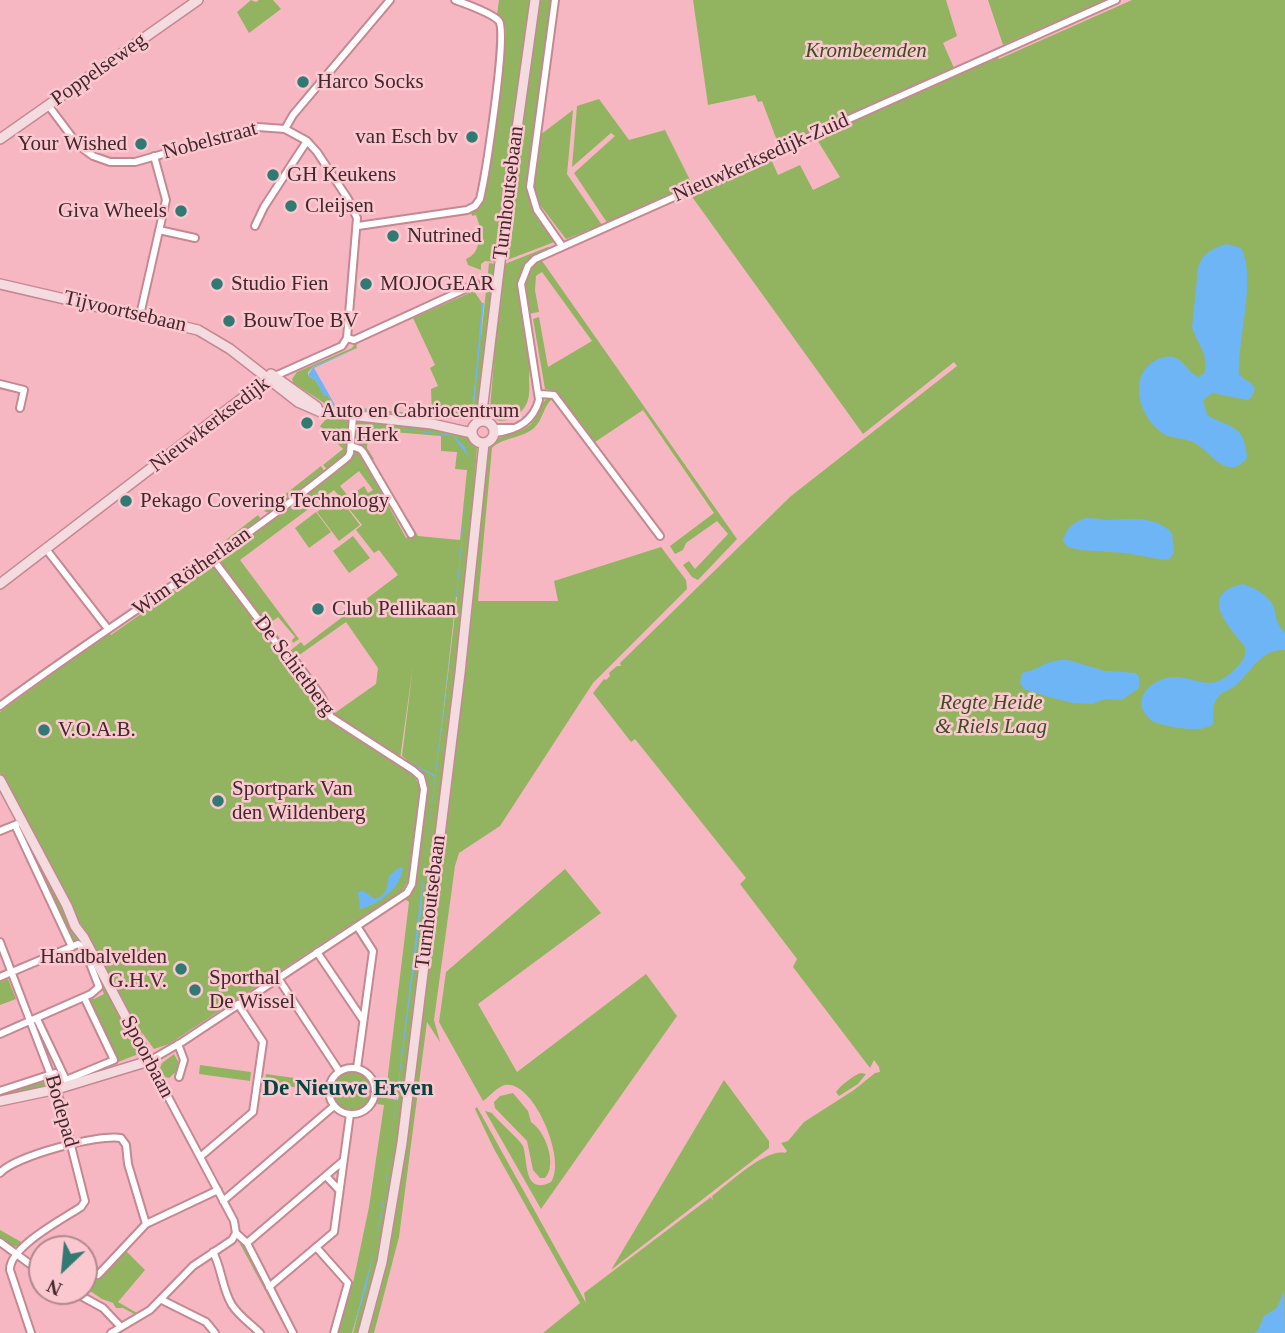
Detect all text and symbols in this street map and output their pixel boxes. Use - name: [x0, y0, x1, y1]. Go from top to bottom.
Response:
- street label: Poppelseweg: [46, 28, 152, 112]
- park label: Krombeemden: [805, 38, 927, 64]
- place label: Harco Socks: [317, 69, 424, 95]
- marker: Harco Socks: [295, 74, 311, 90]
- street label: Nieuwkerksedijk-Zuid: [669, 108, 853, 208]
- street label: Nobelstraat: [160, 116, 260, 166]
- place label: van Esch bv: [355, 124, 458, 150]
- street label: Turnhoutsebaan: [488, 125, 530, 261]
- marker: van Esch bv: [464, 129, 480, 145]
- place label: Your Wished: [17, 131, 127, 157]
- marker: Your Wished: [133, 136, 149, 152]
- place label: GH Keukens: [287, 162, 396, 188]
- marker: GH Keukens: [265, 167, 281, 183]
- place label: Cleijsen: [305, 193, 374, 219]
- place label: Giva Wheels: [58, 198, 167, 224]
- marker: Cleijsen: [283, 198, 299, 214]
- marker: Giva Wheels: [173, 203, 189, 219]
- place label: Nutrined: [407, 223, 482, 249]
- marker: Nutrined: [385, 228, 401, 244]
- place label: Studio Fien: [231, 271, 328, 297]
- place label: MOJOGEAR: [380, 271, 494, 297]
- marker: Studio Fien: [209, 276, 225, 292]
- marker: MOJOGEAR: [358, 276, 374, 292]
- street label: Tijvoortsebaan: [61, 286, 189, 338]
- place label: BouwToe BV: [243, 308, 359, 334]
- marker: BouwToe BV: [221, 313, 237, 329]
- street label: Nieuwkerksedijk: [145, 372, 275, 478]
- place label: Auto en Cabriocentrum van Herk: [321, 398, 519, 448]
- marker: Auto en Cabriocentrum van Herk: [299, 415, 315, 431]
- place label: Pekago Covering Technology: [140, 488, 389, 514]
- marker: Pekago Covering Technology: [118, 493, 134, 509]
- street label: Wim Rötherlaan: [128, 522, 256, 622]
- place label: Club Pellikaan: [332, 596, 456, 622]
- marker: Club Pellikaan: [310, 601, 326, 617]
- street label: De Schietberg: [248, 611, 340, 721]
- park label: Regte Heide & Riels Laag: [935, 690, 1047, 740]
- place label: V.O.A.B.: [58, 717, 136, 743]
- marker: V.O.A.B.: [36, 722, 52, 738]
- place label: Sportpark Van den Wildenberg: [232, 776, 365, 826]
- marker: Sportpark Van den Wildenberg: [210, 793, 226, 809]
- street label: Turnhoutsebaan: [410, 834, 452, 970]
- place label: Handbalvelden G.H.V.: [40, 944, 167, 994]
- marker: Handbalvelden G.H.V.: [173, 961, 189, 977]
- place label: Sporthal De Wissel: [209, 965, 295, 1015]
- marker: Sporthal De Wissel: [187, 982, 203, 998]
- street label: Spoorbaan: [115, 1011, 179, 1103]
- street label: Bodepad: [39, 1072, 83, 1150]
- district label: De Nieuwe Erven: [262, 1075, 434, 1103]
- north arrow: [28, 1235, 98, 1305]
- text: N: [44, 1275, 65, 1300]

